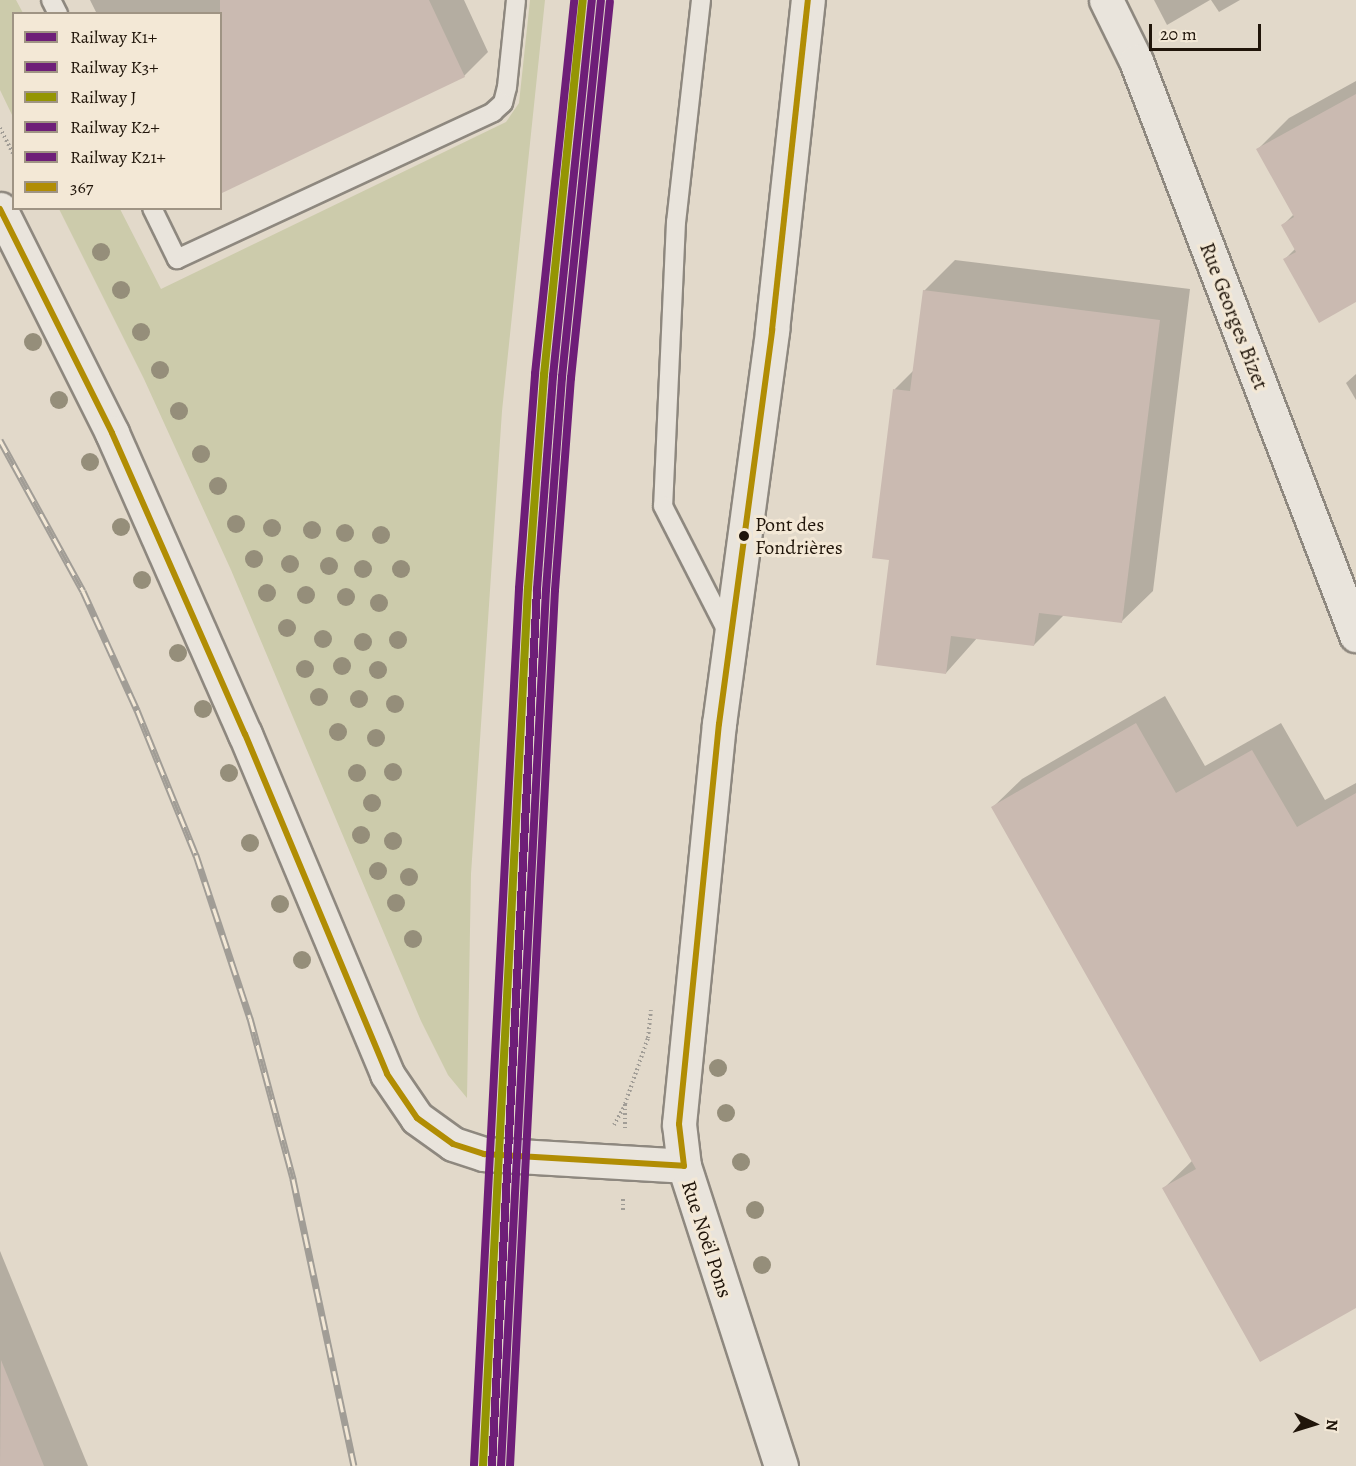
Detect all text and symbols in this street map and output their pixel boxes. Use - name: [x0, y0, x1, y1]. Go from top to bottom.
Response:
- legend: [12, 12, 222, 210]
- scale bar: [1152, 12, 1264, 50]
- text: 20 m: [1160, 22, 1197, 46]
- text: Railway K1+: [70, 25, 157, 49]
- text: Railway K3+: [70, 55, 158, 79]
- text: Railway J: [70, 85, 136, 109]
- text: Railway K2+: [70, 115, 160, 139]
- text: Railway K21+: [70, 145, 166, 169]
- text: 367: [70, 175, 93, 199]
- street label: Rue Georges Bizet: [1194, 239, 1274, 393]
- place label: Pont des Fondrières: [755, 512, 843, 559]
- marker: Pont des Fondrières: [738, 530, 750, 542]
- street label: Rue Noël Pons: [676, 1177, 738, 1301]
- north arrow: [1284, 1394, 1344, 1454]
- text: N: [1321, 1419, 1343, 1432]

